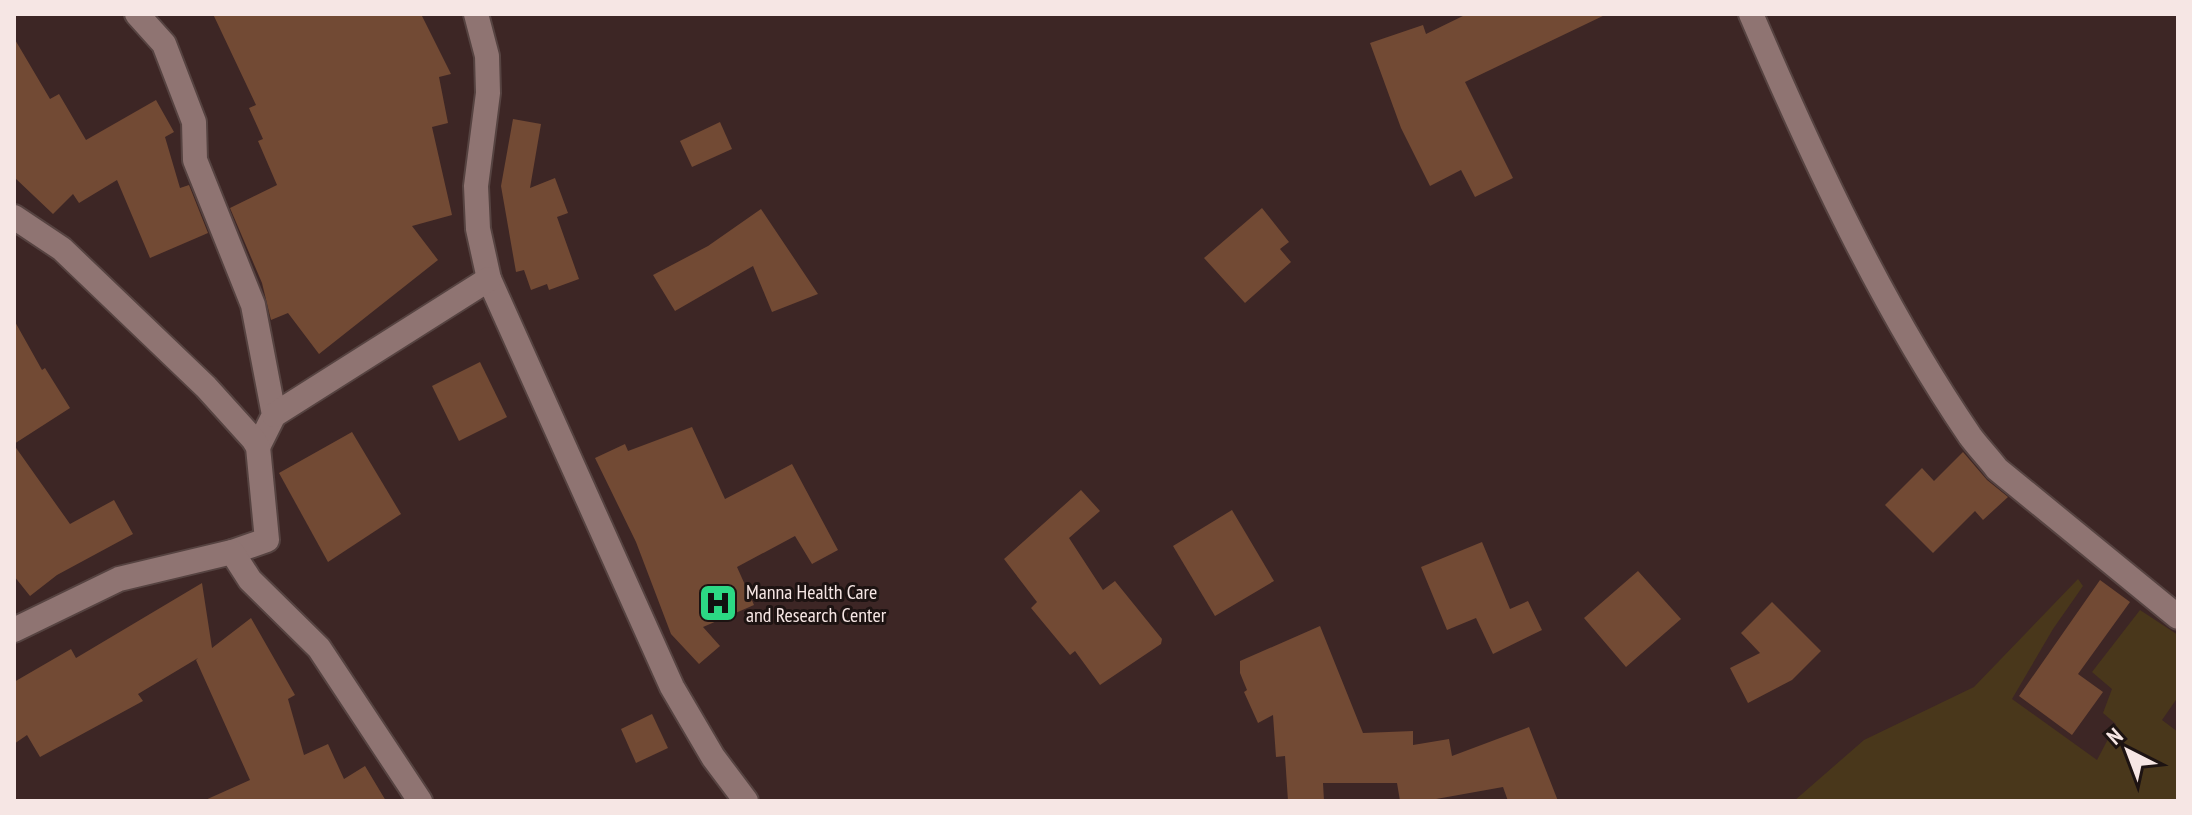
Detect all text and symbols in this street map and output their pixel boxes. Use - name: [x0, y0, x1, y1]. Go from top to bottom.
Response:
- place label: Manna Health Care and Research Center: [746, 579, 887, 628]
- hospital icon: Manna Health Care and Research Center: [697, 582, 739, 624]
- north arrow: [2088, 711, 2168, 791]
- text: N: [2101, 722, 2128, 751]

